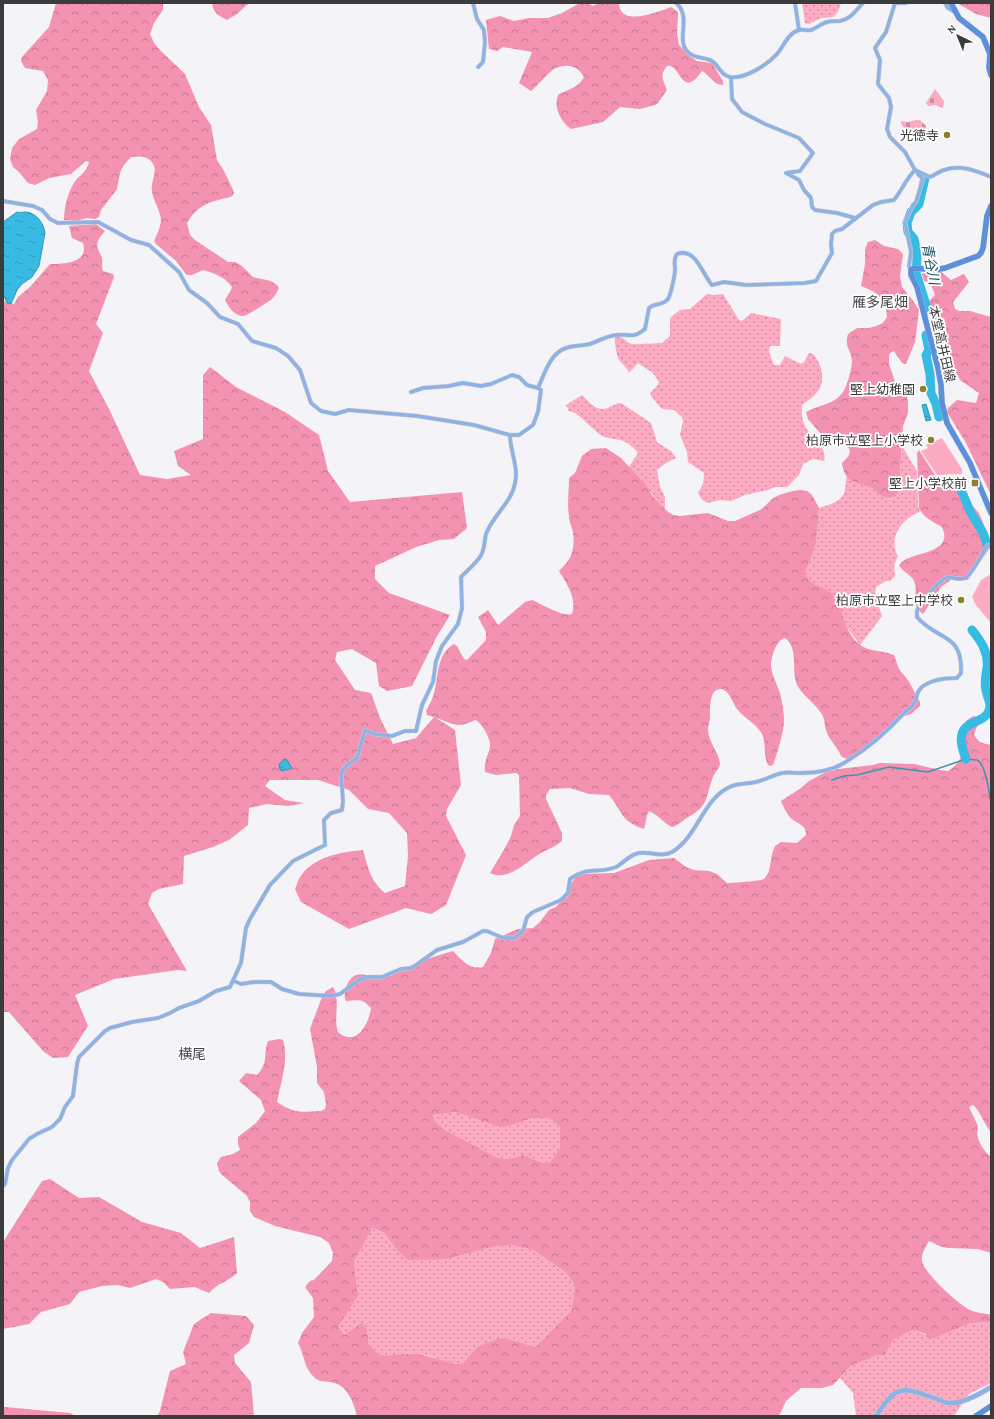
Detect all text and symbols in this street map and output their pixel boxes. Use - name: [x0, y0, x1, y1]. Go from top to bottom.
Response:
- north arrow: [938, 16, 978, 56]
- text: N: [944, 21, 958, 36]
- place label: 光徳寺: [900, 128, 939, 143]
- marker: 光徳寺: [942, 130, 952, 140]
- water label: 青谷川: [919, 242, 943, 288]
- district label: 雁多尾畑: [852, 294, 908, 310]
- street label: 本堂高井田線: [926, 304, 958, 384]
- place label: 堅上幼稚園: [850, 382, 915, 397]
- marker: 堅上幼稚園: [918, 384, 928, 394]
- place label: 柏原市立堅上小学校: [806, 433, 923, 448]
- marker: 柏原市立堅上小学校: [926, 435, 936, 445]
- place label: 堅上小学校前: [889, 476, 967, 491]
- marker: 堅上小学校前: [970, 478, 980, 488]
- place label: 柏原市立堅上中学校: [836, 593, 953, 608]
- marker: 柏原市立堅上中学校: [956, 595, 966, 605]
- district label: 横尾: [178, 1046, 206, 1062]

